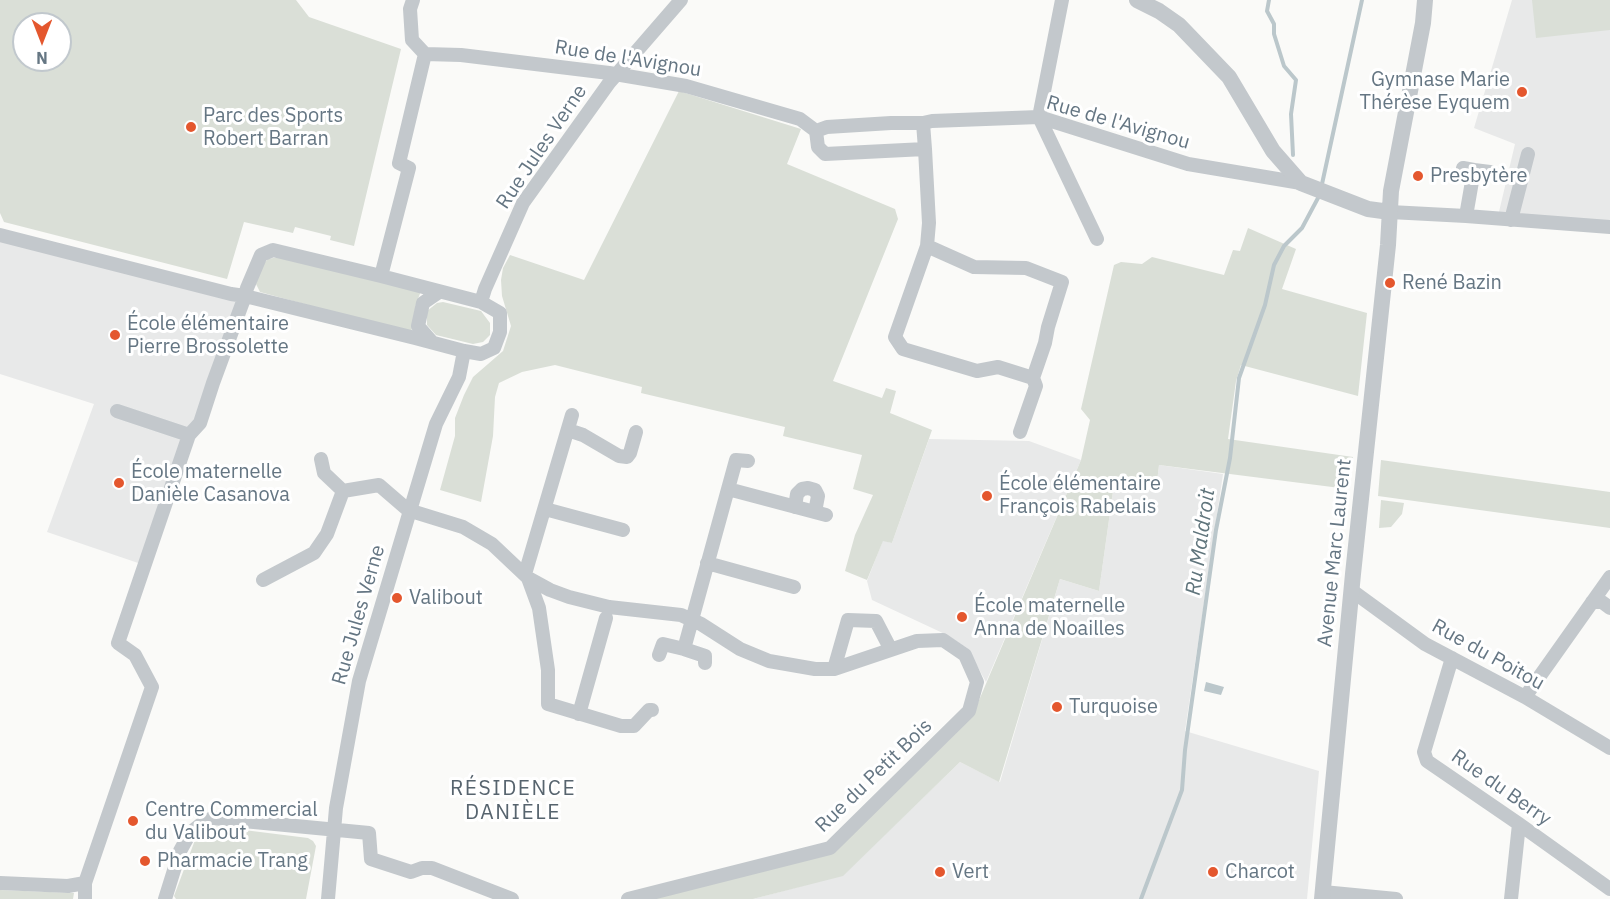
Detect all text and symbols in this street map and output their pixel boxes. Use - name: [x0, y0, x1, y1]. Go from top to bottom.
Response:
- north arrow: [12, 12, 72, 72]
- street label: Rue de l'Avignou: [553, 36, 703, 82]
- text: N: [36, 48, 48, 68]
- place label: Gymnase Marie Thérèse Eyquem: [1360, 68, 1510, 115]
- street label: Rue Jules Verne: [492, 80, 592, 214]
- marker: Gymnase Marie Thérèse Eyquem: [1515, 85, 1529, 99]
- street label: Rue de l'Avignou: [1043, 91, 1193, 155]
- place label: Parc des Sports Robert Barran: [203, 104, 343, 151]
- marker: Parc des Sports Robert Barran: [184, 120, 198, 134]
- place label: Presbytère: [1430, 164, 1527, 188]
- marker: Presbytère: [1411, 169, 1425, 183]
- place label: René Bazin: [1402, 271, 1502, 295]
- marker: René Bazin: [1383, 276, 1397, 290]
- place label: École élémentaire Pierre Brossolette: [127, 312, 289, 359]
- marker: École élémentaire Pierre Brossolette: [108, 328, 122, 342]
- street label: Avenue Marc Laurent: [1313, 458, 1357, 648]
- place label: École maternelle Danièle Casanova: [131, 460, 290, 507]
- place label: École élémentaire François Rabelais: [999, 472, 1161, 519]
- marker: École maternelle Danièle Casanova: [112, 476, 126, 490]
- water label: Ru Maldroit: [1181, 487, 1221, 597]
- marker: École élémentaire François Rabelais: [980, 489, 994, 503]
- street label: Rue Jules Verne: [328, 542, 390, 688]
- place label: Valibout: [409, 586, 483, 610]
- marker: Valibout: [390, 591, 404, 605]
- place label: École maternelle Anna de Noailles: [974, 594, 1125, 641]
- marker: École maternelle Anna de Noailles: [955, 610, 969, 624]
- street label: Rue du Poitou: [1428, 614, 1548, 696]
- place label: Turquoise: [1069, 695, 1158, 719]
- marker: Turquoise: [1050, 700, 1064, 714]
- street label: Rue du Petit Bois: [811, 714, 937, 838]
- street label: Rue du Berry: [1446, 745, 1556, 831]
- district label: RÉSIDENCE DANIÈLE: [450, 776, 576, 826]
- place label: Centre Commercial du Valibout: [145, 798, 318, 845]
- marker: Centre Commercial du Valibout: [126, 814, 140, 828]
- place label: Pharmacie Trang: [157, 849, 308, 873]
- marker: Pharmacie Trang: [138, 854, 152, 868]
- place label: Vert: [952, 860, 989, 884]
- place label: Charcot: [1225, 860, 1295, 884]
- marker: Vert: [933, 865, 947, 879]
- marker: Charcot: [1206, 865, 1220, 879]

